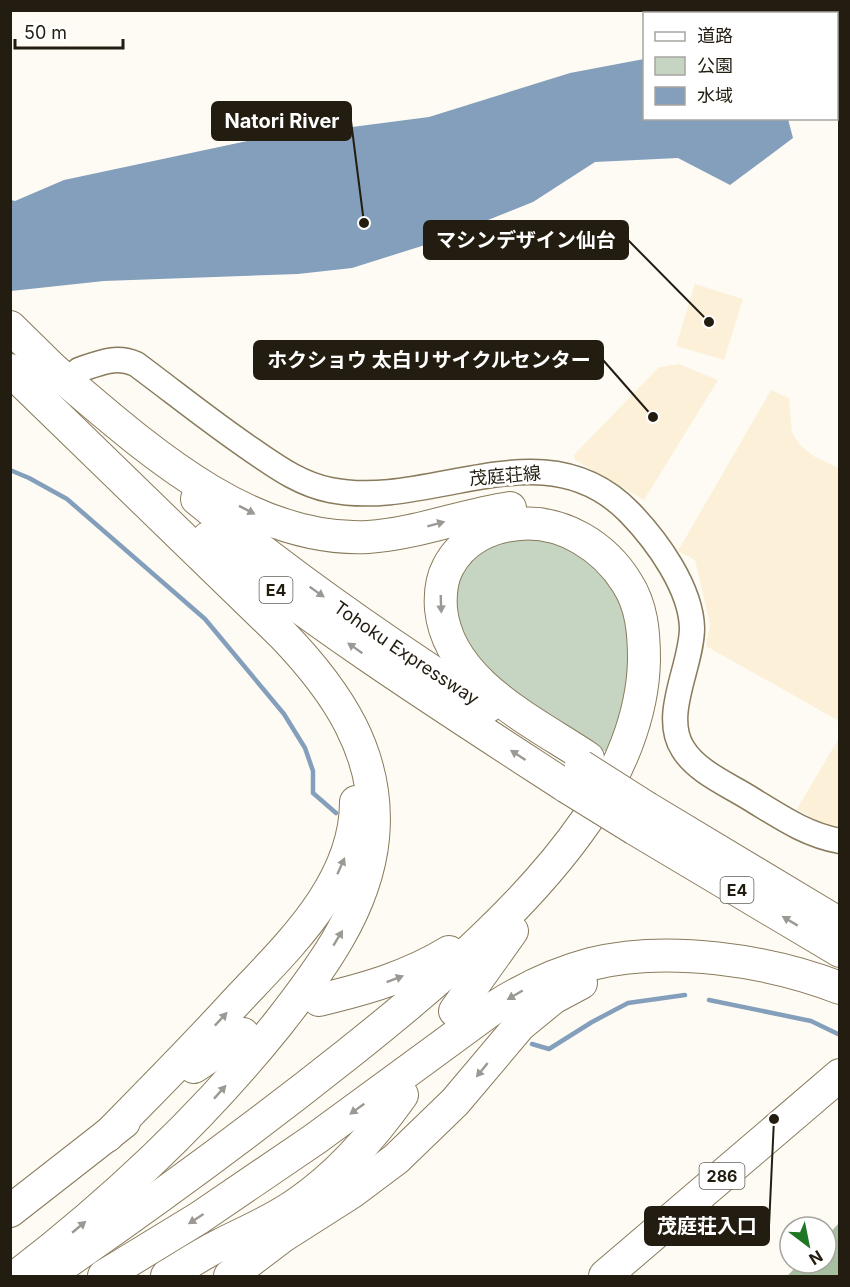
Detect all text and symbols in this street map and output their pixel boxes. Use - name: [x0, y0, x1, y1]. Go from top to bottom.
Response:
- scale bar: [15, 12, 123, 50]
- legend: [643, 12, 838, 120]
- text: 50 m: [24, 22, 67, 43]
- text: 道路: [697, 25, 733, 46]
- text: 公園: [697, 55, 733, 76]
- text: 水域: [697, 85, 733, 106]
- callout: Natori River: [212, 102, 351, 140]
- text: Natori River: [225, 109, 339, 133]
- callout: マシンデザイン仙台: [424, 221, 628, 259]
- text: マシンデザイン仙台: [436, 228, 616, 252]
- callout: ホクショウ 太白リサイクルセンター: [254, 341, 603, 379]
- text: ホクショウ 太白リサイクルセンター: [267, 348, 591, 372]
- street label: 茂庭荘線: [468, 462, 542, 489]
- one-way arrow: [239, 505, 256, 515]
- one-way arrow: [427, 518, 445, 528]
- road number: E4: [260, 577, 292, 603]
- one-way arrow: [308, 586, 324, 598]
- one-way arrow: [437, 594, 446, 613]
- street label: Tohoku Expressway: [330, 596, 483, 709]
- one-way arrow: [347, 642, 363, 654]
- one-way arrow: [510, 749, 526, 761]
- one-way arrow: [336, 857, 346, 875]
- road number: E4: [720, 877, 754, 903]
- one-way arrow: [781, 916, 798, 926]
- one-way arrow: [333, 930, 344, 946]
- one-way arrow: [386, 973, 404, 983]
- one-way arrow: [506, 990, 523, 1000]
- one-way arrow: [214, 1011, 228, 1026]
- one-way arrow: [477, 1062, 489, 1077]
- one-way arrow: [213, 1085, 227, 1100]
- one-way arrow: [349, 1103, 365, 1115]
- road number: 286: [700, 1163, 744, 1189]
- callout: 茂庭荘入口: [645, 1207, 769, 1245]
- one-way arrow: [188, 1214, 204, 1225]
- text: 茂庭荘入口: [657, 1214, 757, 1238]
- north arrow: [778, 1215, 838, 1275]
- one-way arrow: [71, 1221, 86, 1234]
- text: N: [805, 1246, 826, 1269]

